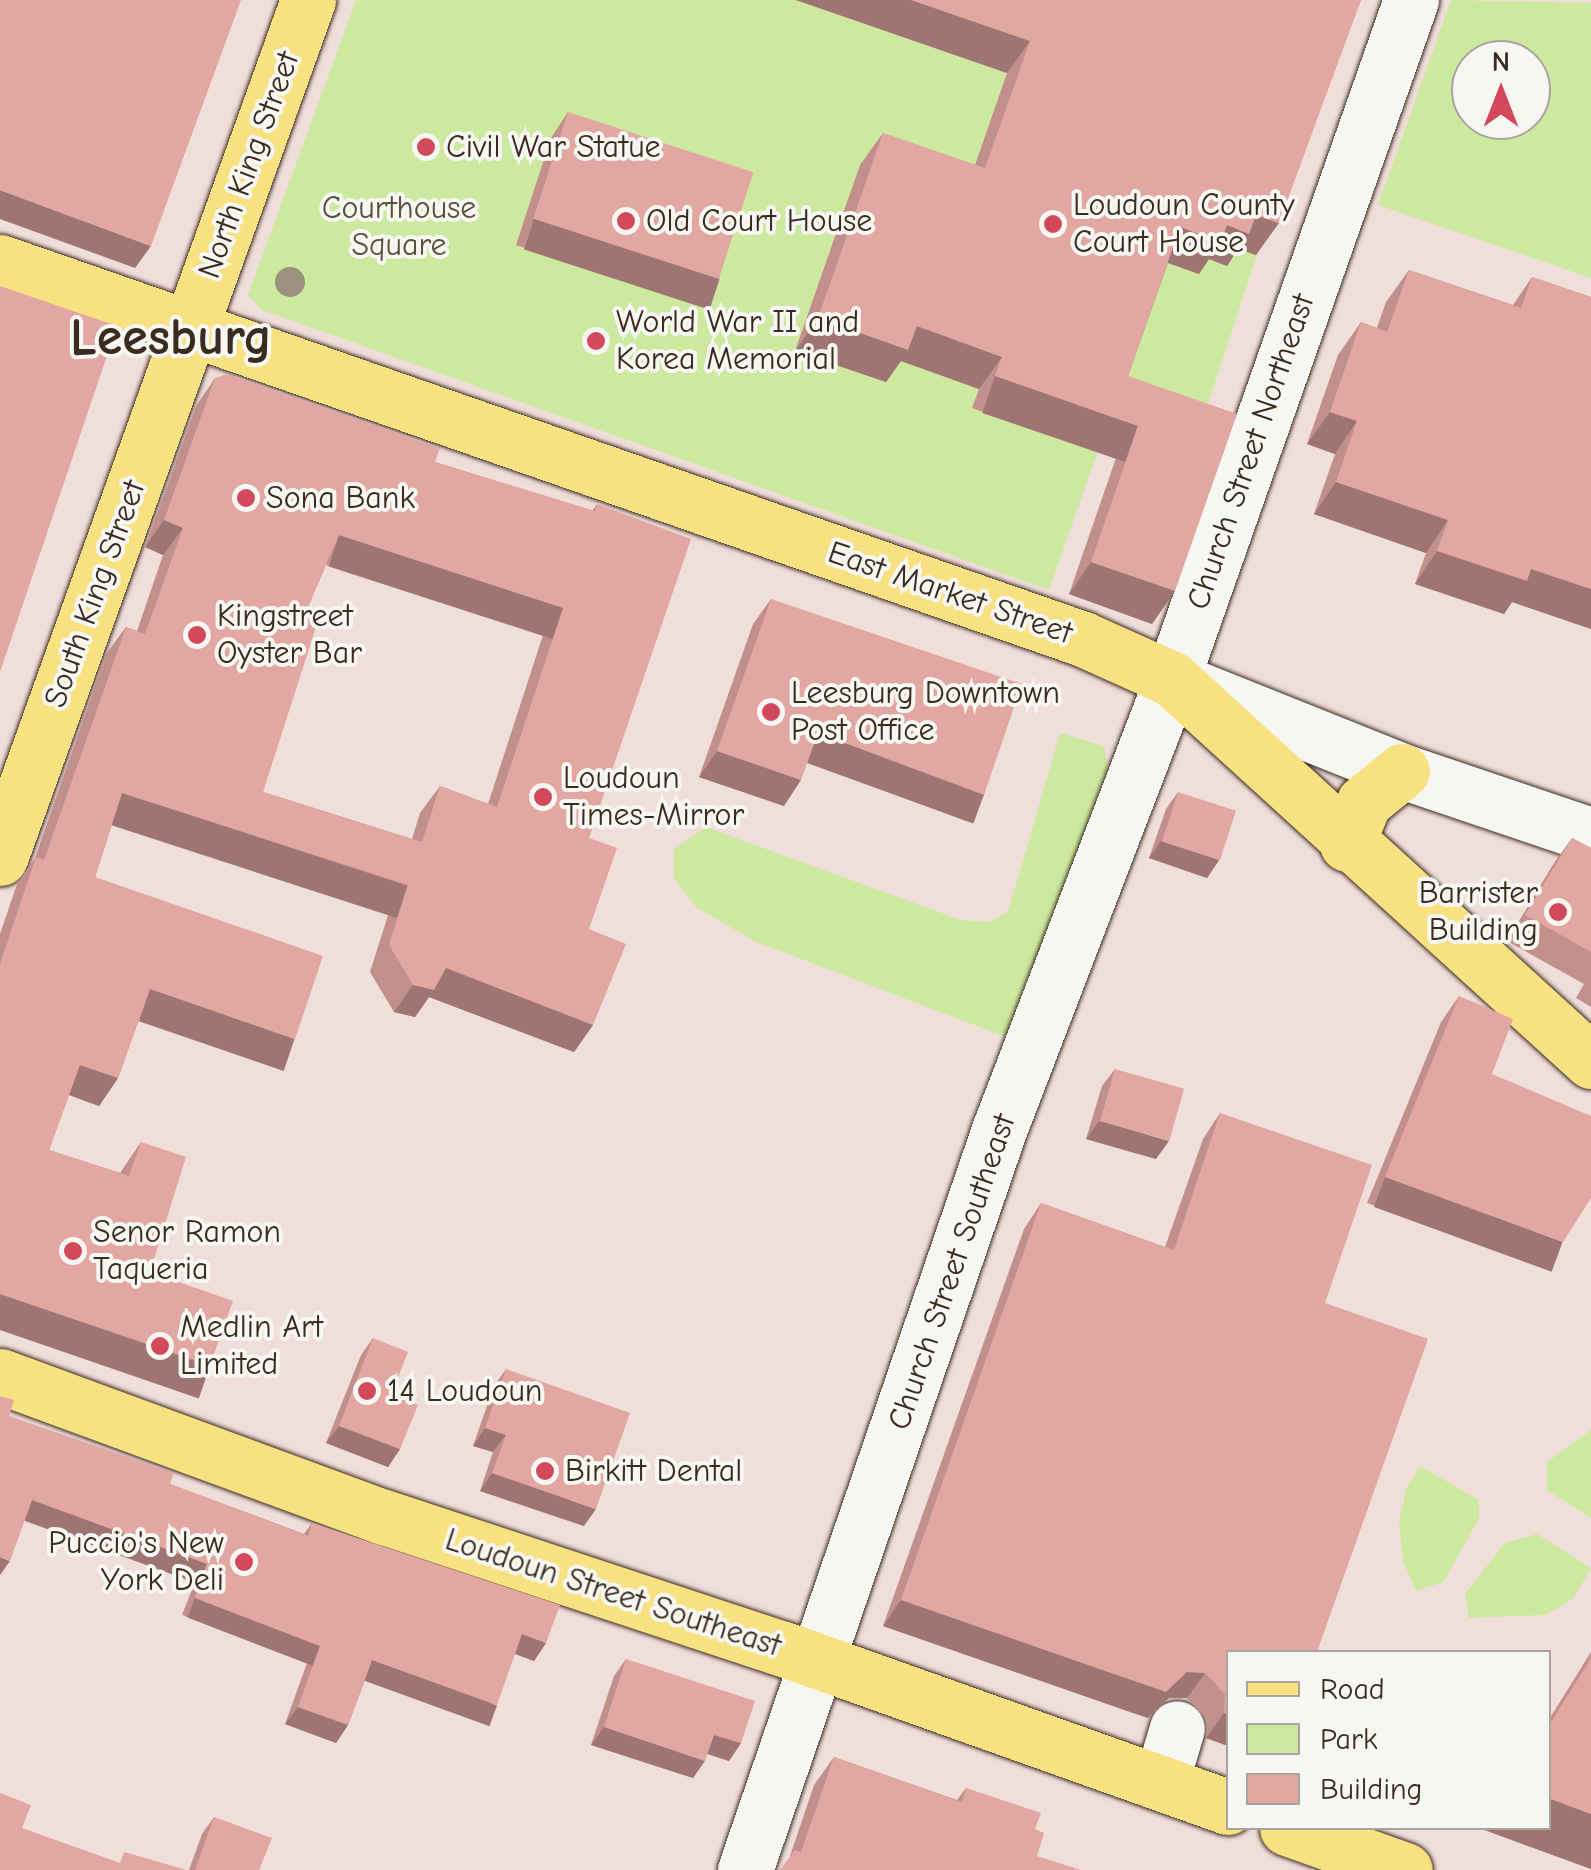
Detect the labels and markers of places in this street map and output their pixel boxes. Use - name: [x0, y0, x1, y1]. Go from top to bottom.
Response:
- place label: Civil War Statue: [446, 128, 661, 166]
- marker: Civil War Statue: [415, 136, 437, 158]
- place label: Loudoun County Court House: [1073, 187, 1294, 262]
- place label: Old Court House: [646, 202, 872, 240]
- marker: Old Court House: [615, 210, 637, 232]
- marker: Loudoun County Court House: [1042, 213, 1064, 235]
- place label: World War II and Korea Memorial: [616, 304, 859, 379]
- marker: World War II and Korea Memorial: [585, 330, 607, 352]
- place label: Sona Bank: [266, 479, 415, 517]
- marker: Sona Bank: [235, 487, 257, 509]
- place label: Kingstreet Oyster Bar: [217, 598, 362, 673]
- marker: Kingstreet Oyster Bar: [186, 624, 208, 646]
- place label: Leesburg Downtown Post Office: [791, 675, 1060, 750]
- marker: Leesburg Downtown Post Office: [760, 701, 782, 723]
- place label: Loudoun Times-Mirror: [563, 760, 744, 835]
- marker: Loudoun Times-Mirror: [532, 786, 554, 808]
- place label: Barrister Building: [1419, 875, 1538, 950]
- marker: Barrister Building: [1547, 901, 1569, 923]
- place label: Senor Ramon Taqueria: [93, 1214, 281, 1289]
- marker: Senor Ramon Taqueria: [62, 1240, 84, 1262]
- place label: Medlin Art Limited: [180, 1309, 323, 1384]
- marker: Medlin Art Limited: [149, 1335, 171, 1357]
- place label: 14 Loudoun: [387, 1372, 542, 1410]
- marker: 14 Loudoun: [356, 1380, 378, 1402]
- place label: Birkitt Dental: [565, 1452, 742, 1490]
- marker: Birkitt Dental: [534, 1460, 556, 1482]
- place label: Puccio's New York Deli: [48, 1525, 224, 1600]
- marker: Puccio's New York Deli: [233, 1551, 255, 1573]

